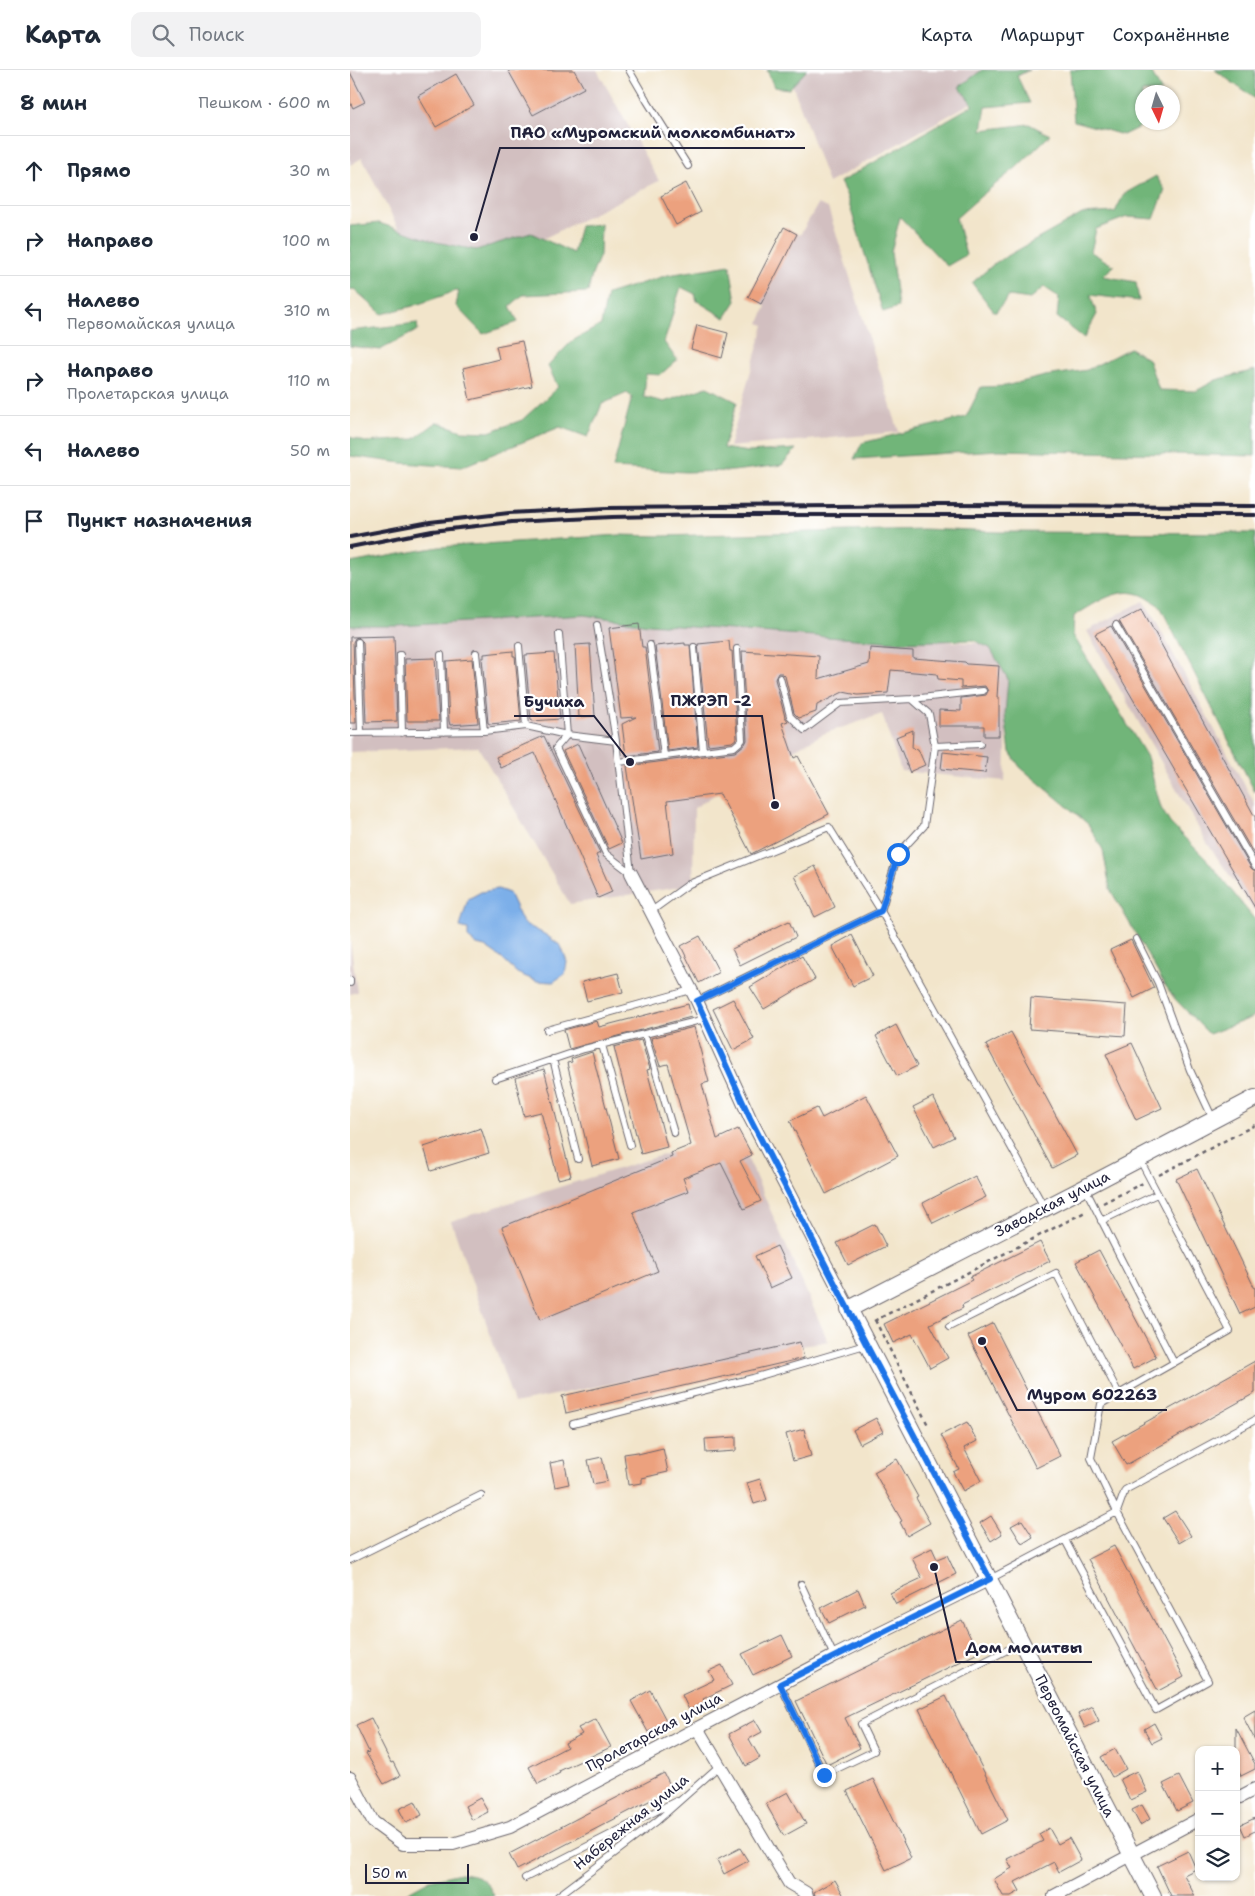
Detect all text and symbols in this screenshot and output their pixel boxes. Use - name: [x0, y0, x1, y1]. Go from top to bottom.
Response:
- search box: [131, 12, 481, 57]
- text: Карта: [25, 19, 101, 51]
- icon: search: [149, 21, 177, 49]
- text: Поиск: [189, 22, 244, 47]
- text: Карта: [921, 23, 972, 47]
- text: Маршрут: [1000, 23, 1084, 47]
- text: Сохранённые: [1112, 23, 1230, 47]
- north arrow: [1135, 85, 1180, 130]
- text: 8 мин: [20, 89, 87, 117]
- text: Пешком · 600 m: [198, 92, 330, 113]
- callout: ПАО «Муромский молкомбинат»: [500, 117, 805, 148]
- text: ПАО «Муромский молкомбинат»: [511, 122, 796, 143]
- icon: ahead: [20, 157, 48, 185]
- text: Прямо: [67, 158, 131, 183]
- text: 30 m: [289, 160, 330, 181]
- icon: right: [20, 227, 48, 255]
- text: Направо: [67, 228, 153, 253]
- text: 100 m: [282, 230, 330, 251]
- text: Налево: [67, 288, 140, 313]
- icon: left: [20, 297, 48, 325]
- text: 310 m: [283, 300, 330, 321]
- text: Первомайская улица: [67, 313, 235, 334]
- text: Направо: [67, 358, 153, 383]
- icon: right: [20, 367, 48, 395]
- text: 110 m: [287, 370, 330, 391]
- text: Пролетарская улица: [67, 383, 229, 404]
- icon: left: [20, 437, 48, 465]
- text: Налево: [67, 438, 140, 463]
- text: 50 m: [290, 440, 330, 461]
- icon: arrive: [20, 507, 48, 535]
- text: Пункт назначения: [67, 508, 252, 533]
- callout: Бучиха: [514, 685, 594, 716]
- callout: ПЖРЭП -2: [661, 685, 762, 716]
- text: ПЖРЭП -2: [671, 690, 751, 711]
- text: Бучиха: [524, 691, 584, 712]
- route start: [887, 843, 910, 866]
- street label: Заводская улица: [991, 1166, 1114, 1242]
- callout: Муром 602263: [1017, 1379, 1167, 1410]
- text: Муром 602263: [1027, 1384, 1157, 1405]
- callout: Дом молитвы: [956, 1631, 1092, 1662]
- text: Дом молитвы: [966, 1637, 1083, 1658]
- street label: Первомайская улица: [1030, 1671, 1120, 1821]
- street label: Пролетарская улица: [582, 1687, 726, 1776]
- map controls: [1195, 1746, 1240, 1881]
- button: +: [1195, 1746, 1240, 1791]
- route end: [813, 1764, 836, 1787]
- street label: Набережная улица: [569, 1769, 693, 1875]
- button: −: [1195, 1791, 1240, 1836]
- button: layers: [1195, 1836, 1240, 1881]
- scale bar: [365, 1861, 469, 1884]
- text: 50 m: [372, 1864, 407, 1882]

